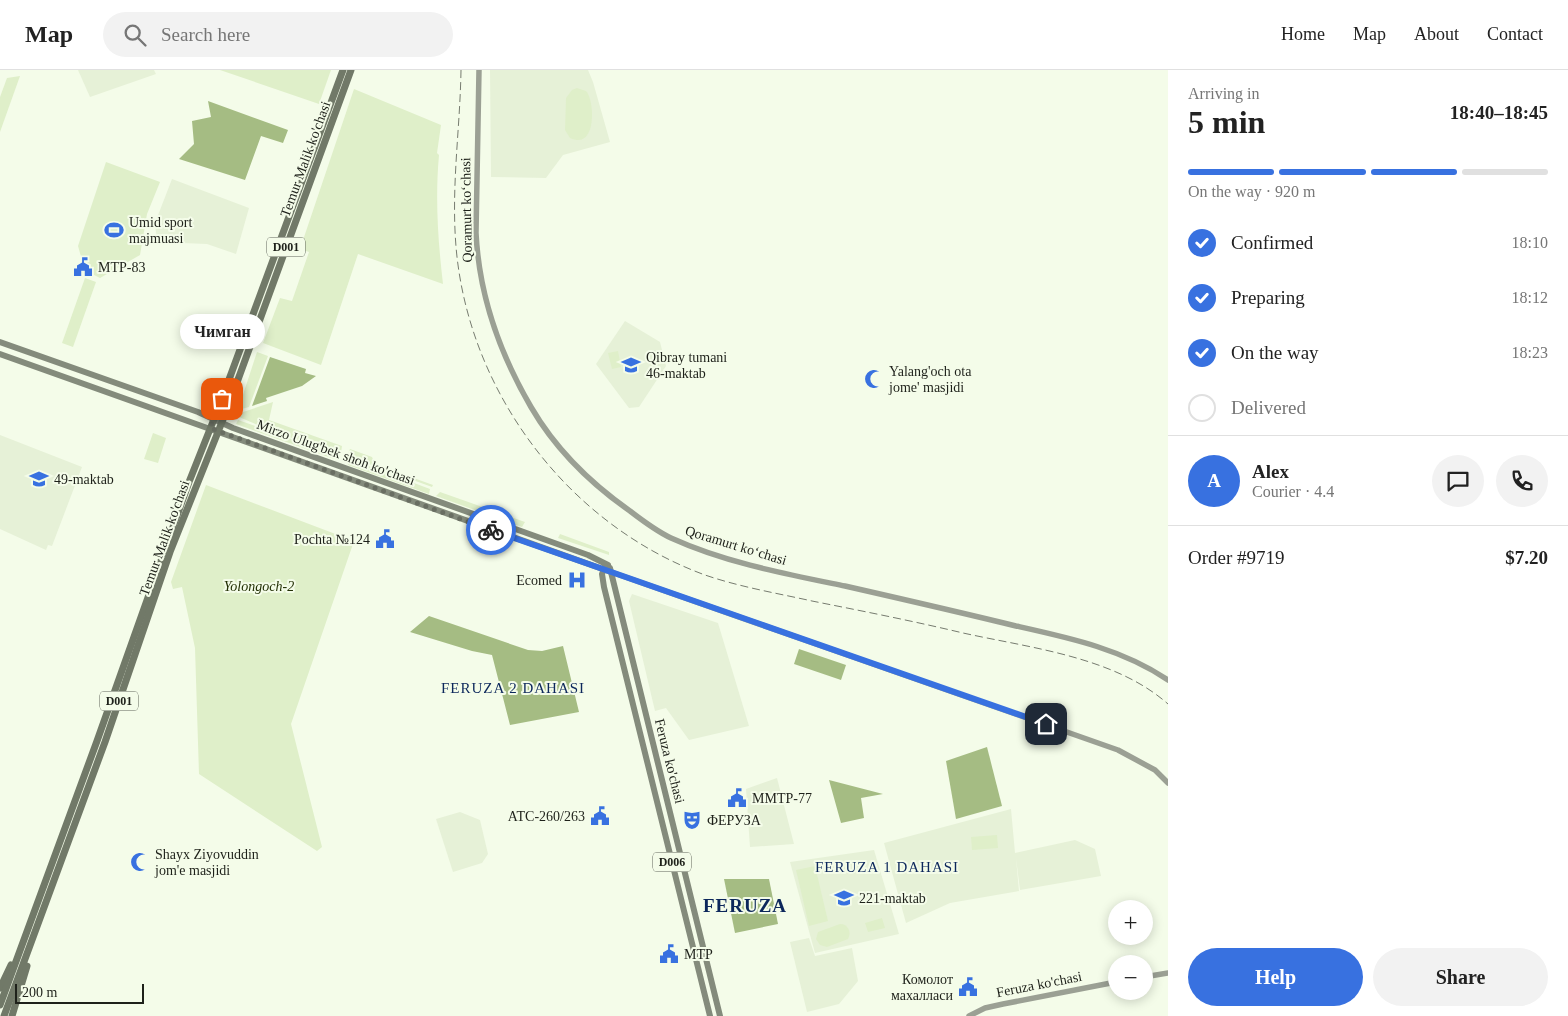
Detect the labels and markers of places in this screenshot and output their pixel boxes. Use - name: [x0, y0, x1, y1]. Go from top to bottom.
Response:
- place label: Umid sport majmuasi: [129, 215, 193, 246]
- sports icon: Umid sport majmuasi: [103, 219, 125, 241]
- public building icon: MTP-83: [72, 256, 94, 278]
- place label: MTP-83: [98, 260, 145, 275]
- callout: Чимган: [180, 314, 264, 349]
- place label: Qibray tumani 46-maktab: [646, 350, 727, 381]
- school or university icon: Qibray tumani 46-maktab: [620, 354, 642, 376]
- place label: Yalang'och ota jome' masjidi: [888, 364, 972, 395]
- mosque icon: Yalang'och ota jome' masjidi: [863, 368, 885, 390]
- pin: [201, 378, 243, 420]
- school or university icon: 49-maktab: [28, 468, 50, 490]
- place label: 49-maktab: [54, 472, 114, 487]
- public building icon: Pochta №124: [374, 528, 396, 550]
- place label: Pochta №124: [294, 532, 370, 547]
- hospital icon: Ecomed: [566, 569, 588, 591]
- place label: Ecomed: [516, 573, 562, 588]
- pin: [1025, 703, 1067, 745]
- public building icon: MMTP-77: [726, 787, 748, 809]
- place label: MMTP-77: [752, 791, 812, 806]
- public building icon: АТС-260/263: [589, 805, 611, 827]
- place label: АТС-260/263: [508, 809, 585, 824]
- theatre icon: ФЕРУЗА: [681, 809, 703, 831]
- place label: ФЕРУЗА: [707, 813, 762, 828]
- place label: Shayx Ziyovuddin jom'e masjidi: [154, 847, 259, 878]
- mosque icon: Shayx Ziyovuddin jom'e masjidi: [129, 851, 151, 873]
- school or university icon: 221-maktab: [833, 887, 855, 909]
- place label: 221-maktab: [859, 891, 926, 906]
- public building icon: MTP: [658, 943, 680, 965]
- place label: MTP: [684, 947, 713, 962]
- place label: Комолот махалласи: [891, 972, 953, 1003]
- public building icon: Комолот махалласи: [957, 976, 979, 998]

